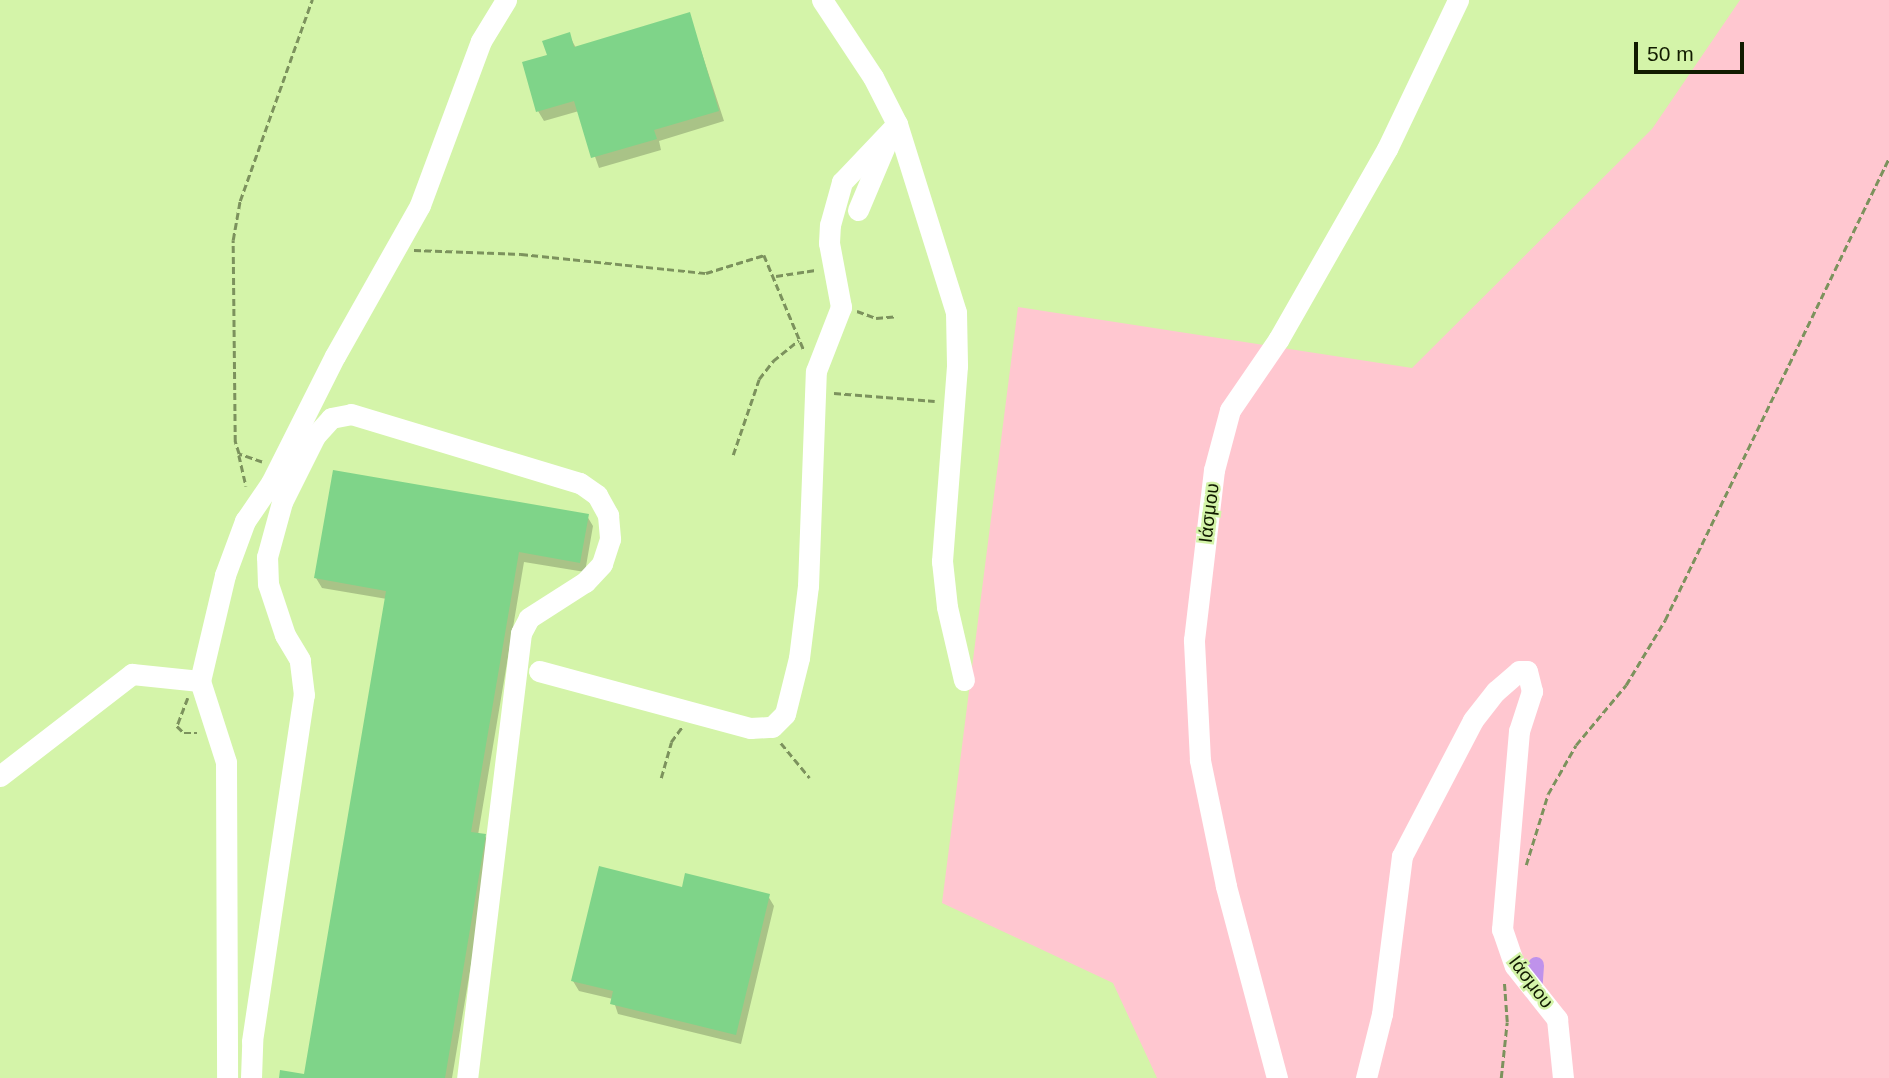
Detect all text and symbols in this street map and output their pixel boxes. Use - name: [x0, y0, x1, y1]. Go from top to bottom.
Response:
- scale bar: [1637, 28, 1747, 72]
- text: 50 m: [1647, 42, 1694, 65]
- street label: Ιάσμου: [1194, 482, 1224, 544]
- street label: Ιάσμου: [1504, 951, 1558, 1013]

